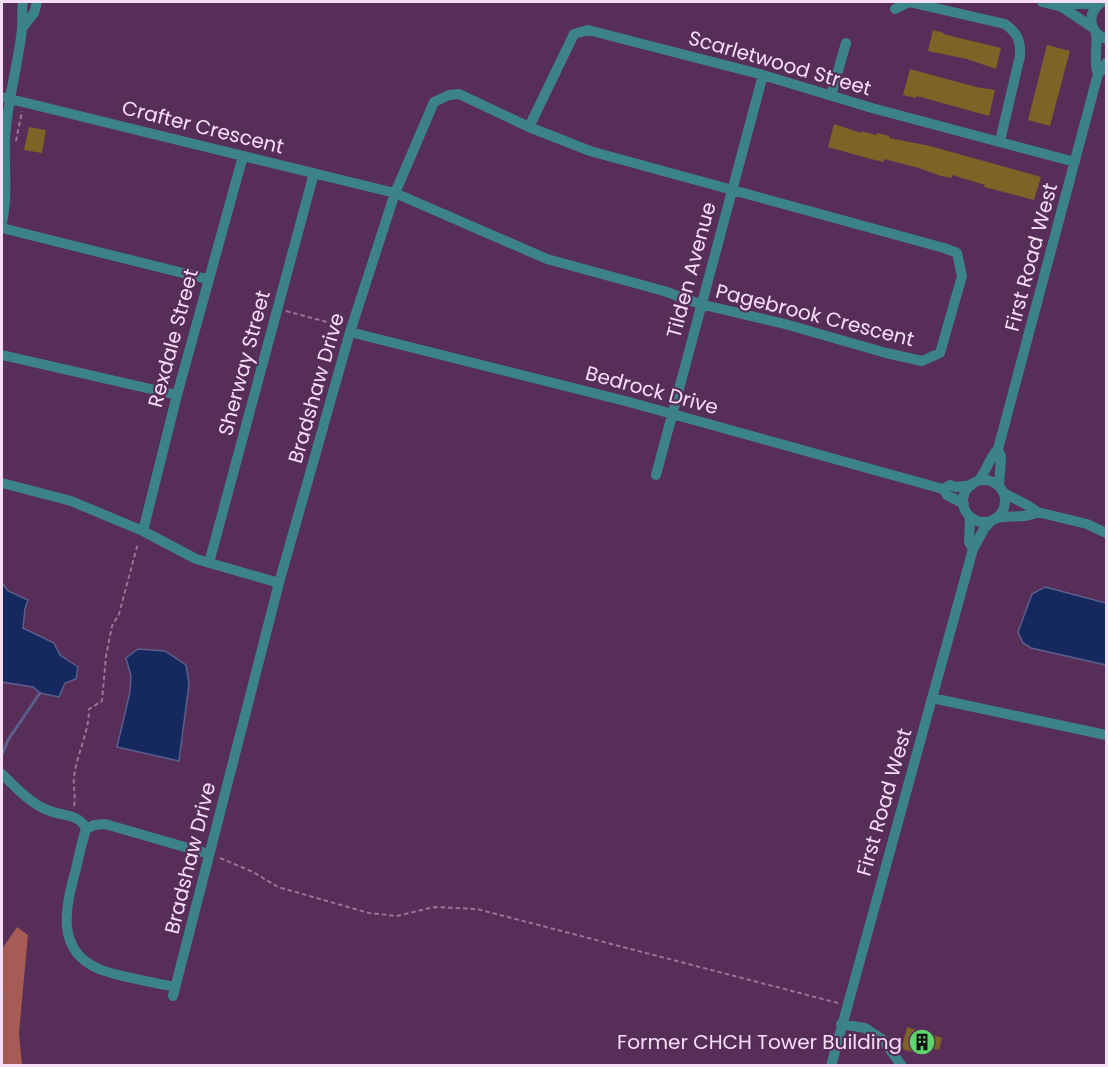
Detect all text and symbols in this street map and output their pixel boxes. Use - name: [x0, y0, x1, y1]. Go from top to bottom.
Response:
- street label: Scarletwood Street: [685, 24, 875, 102]
- street label: Crafter Crescent: [119, 93, 287, 161]
- street label: First Road West: [998, 180, 1064, 334]
- street label: Tilden Avenue: [659, 199, 723, 341]
- street label: Rexdale Street: [141, 266, 205, 410]
- street label: Pagebrook Crescent: [713, 277, 917, 353]
- street label: Sherway Street: [211, 287, 277, 439]
- street label: Bradshaw Drive: [281, 309, 351, 467]
- street label: Bedrock Drive: [583, 359, 721, 421]
- street label: First Road West: [850, 725, 918, 879]
- street label: Bradshaw Drive: [158, 779, 222, 937]
- building icon: Former CHCH Tower Building: [907, 1027, 937, 1057]
- place label: Former CHCH Tower Building: [617, 1028, 902, 1056]

